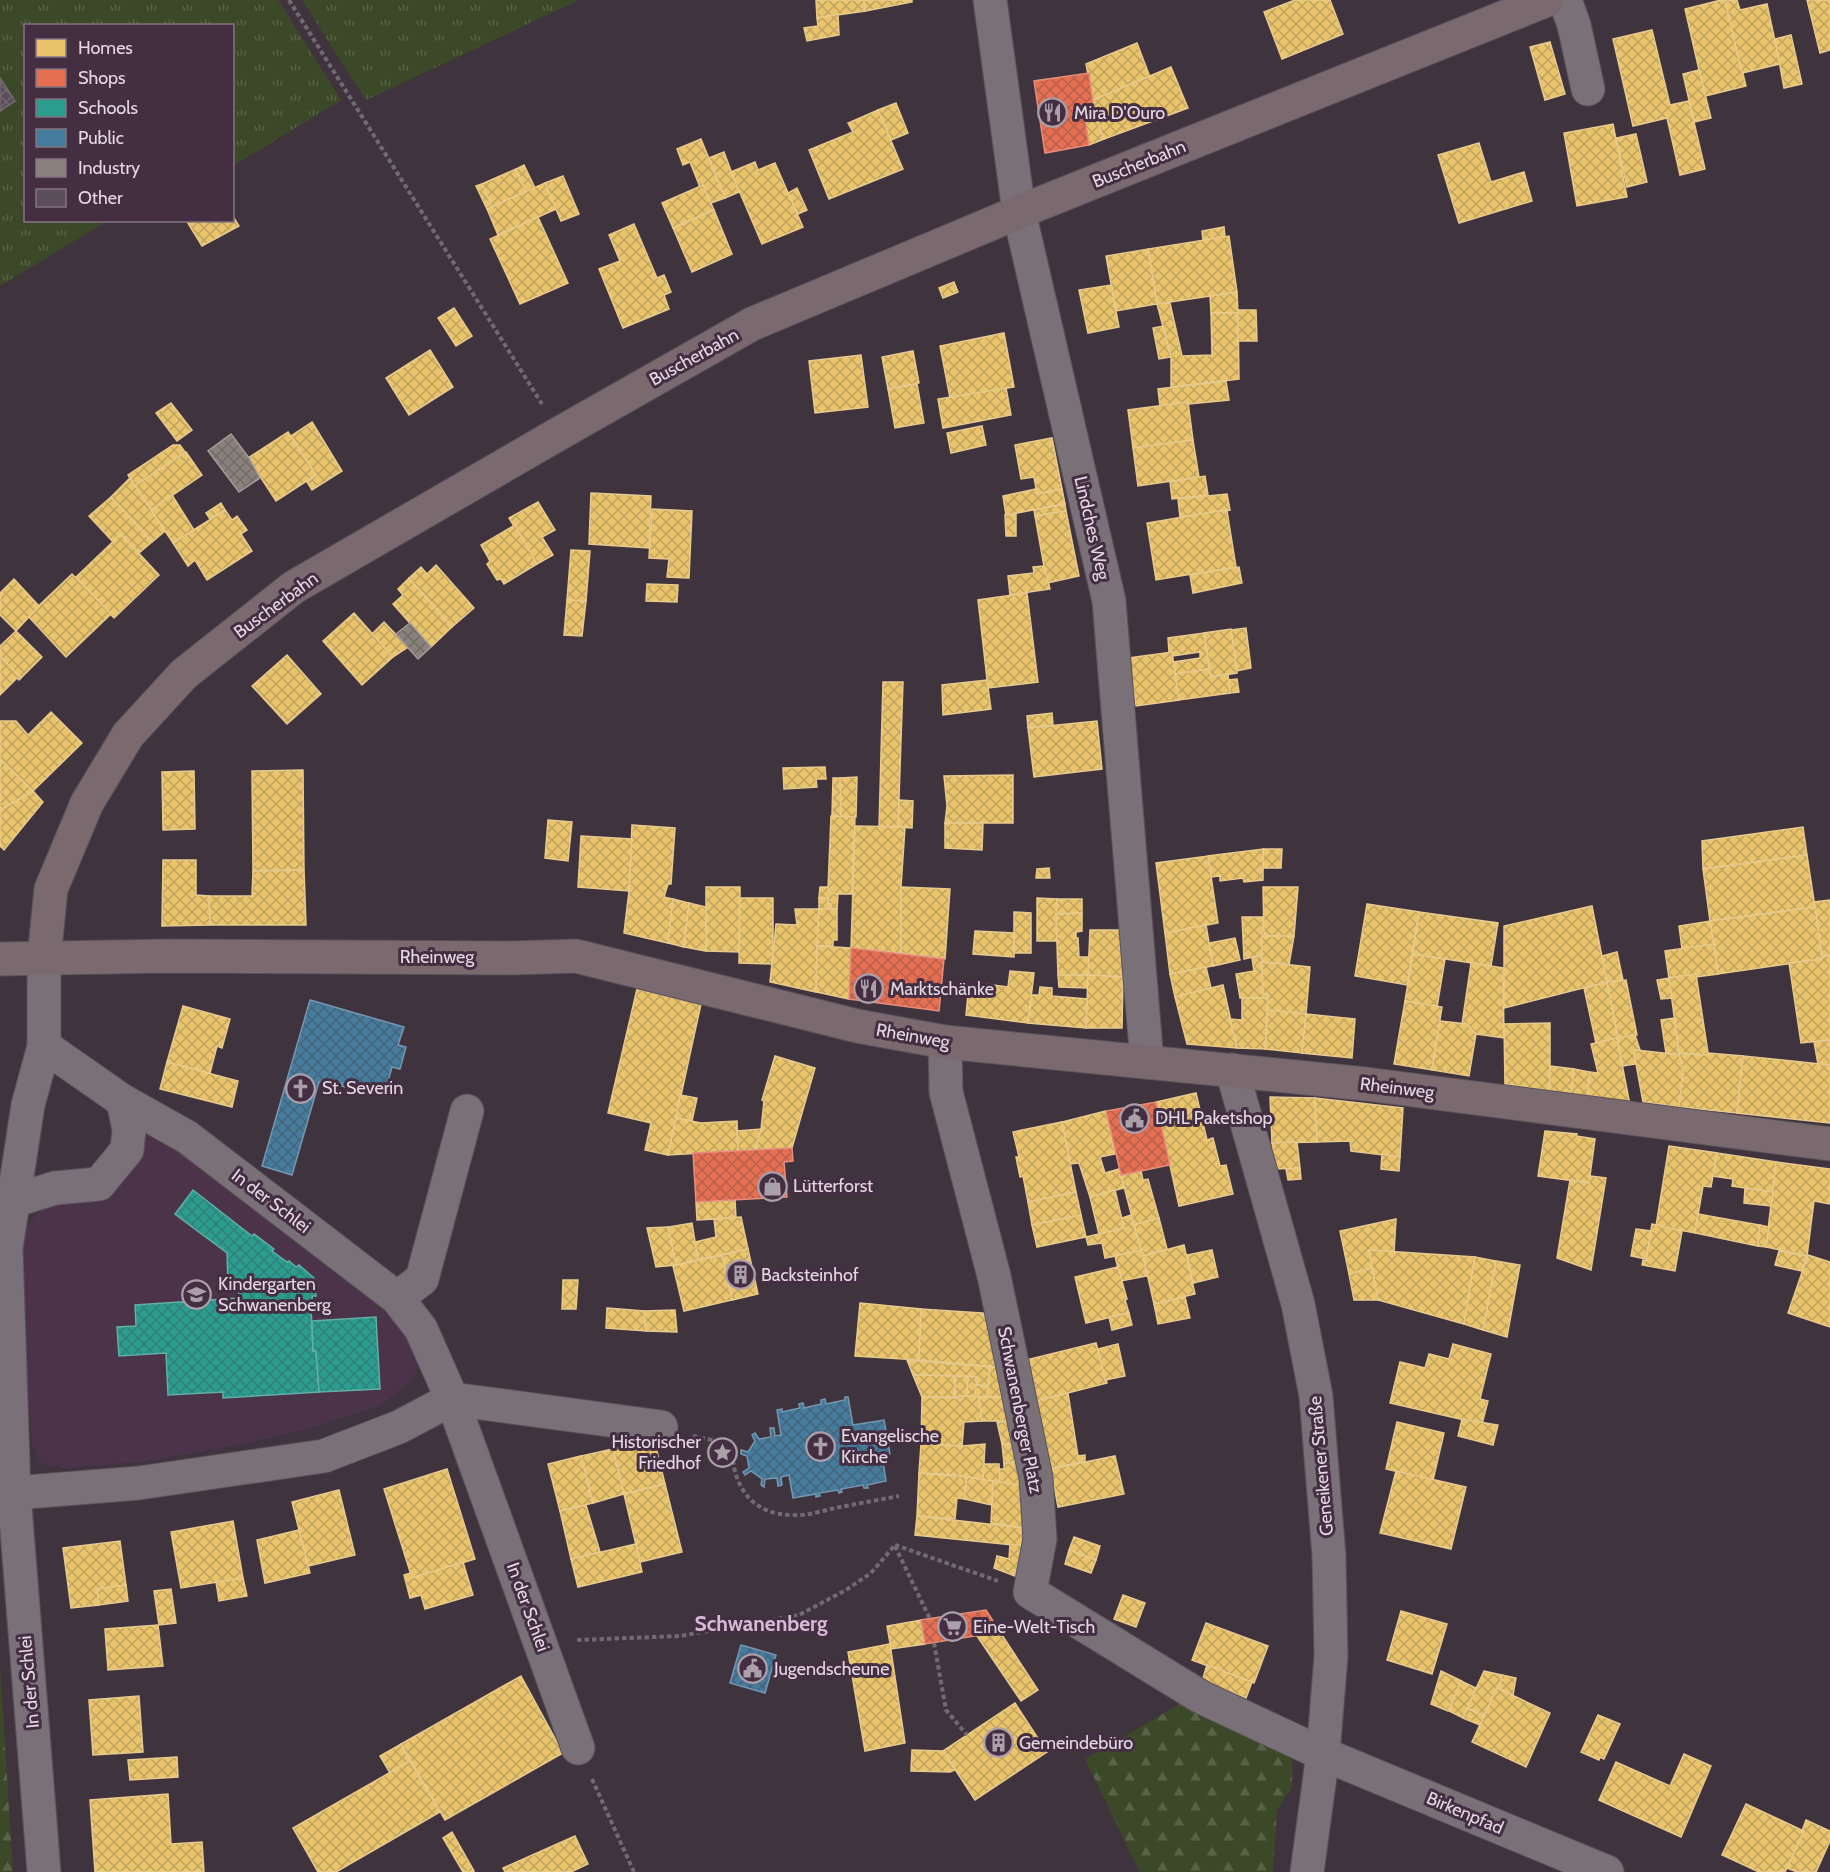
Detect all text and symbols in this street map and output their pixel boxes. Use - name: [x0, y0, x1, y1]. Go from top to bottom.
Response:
- legend: [24, 24, 234, 222]
- text: Homes: [78, 37, 133, 59]
- text: Shops: [78, 67, 126, 89]
- text: Schools: [78, 97, 138, 119]
- restaurant icon: Mira D'Ouro: [1037, 97, 1069, 129]
- place label: Mira D'Ouro: [1074, 102, 1165, 124]
- text: Public: [78, 127, 124, 149]
- street label: Buscherbahn: [1089, 135, 1189, 193]
- text: Industry: [78, 157, 140, 179]
- text: Other: [78, 187, 123, 209]
- street label: Buscherbahn: [645, 323, 743, 391]
- street label: Lindches Weg: [1069, 474, 1115, 583]
- street label: Buscherbahn: [230, 567, 322, 643]
- street label: Rheinweg: [400, 946, 475, 968]
- restaurant icon: Marktschänke: [853, 973, 885, 1005]
- place label: Marktschänke: [890, 978, 994, 1000]
- street label: Rheinweg: [874, 1019, 953, 1053]
- church icon: St. Severin: [285, 1072, 317, 1104]
- street label: Rheinweg: [1359, 1073, 1436, 1104]
- place label: St. Severin: [322, 1077, 403, 1099]
- public building icon: DHL Paketshop: [1118, 1102, 1150, 1134]
- place label: DHL Paketshop: [1155, 1107, 1273, 1129]
- street label: In der Schlei: [227, 1164, 315, 1238]
- shop icon: Lütterforst: [756, 1170, 788, 1202]
- place label: Lütterforst: [793, 1175, 873, 1197]
- building icon: Backsteinhof: [724, 1259, 756, 1291]
- place label: Backsteinhof: [761, 1264, 859, 1286]
- place label: Kindergarten Schwanenberg: [218, 1273, 332, 1316]
- school or university icon: Kindergarten Schwanenberg: [181, 1278, 213, 1310]
- street label: Schwanenberger Platz: [993, 1325, 1047, 1496]
- street label: Geneikener Straße: [1304, 1395, 1338, 1537]
- place label: Evangelische Kirche: [841, 1425, 939, 1468]
- church icon: Evangelische Kirche: [804, 1430, 836, 1462]
- place label: Historischer Friedhof: [612, 1431, 701, 1474]
- place icon: Historischer Friedhof: [706, 1436, 738, 1468]
- street label: In der Schlei: [502, 1559, 554, 1655]
- district label: Schwanenberg: [695, 1611, 828, 1636]
- supermarket icon: Eine-Welt-Tisch: [936, 1611, 968, 1643]
- place label: Eine-Welt-Tisch: [973, 1616, 1095, 1638]
- street label: In der Schlei: [14, 1635, 44, 1729]
- public building icon: Jugendscheune: [737, 1653, 769, 1685]
- place label: Jugendscheune: [773, 1658, 889, 1680]
- building icon: Gemeindebüro: [982, 1727, 1014, 1759]
- place label: Gemeindebüro: [1019, 1732, 1133, 1754]
- street label: Birkenpfad: [1423, 1787, 1507, 1839]

